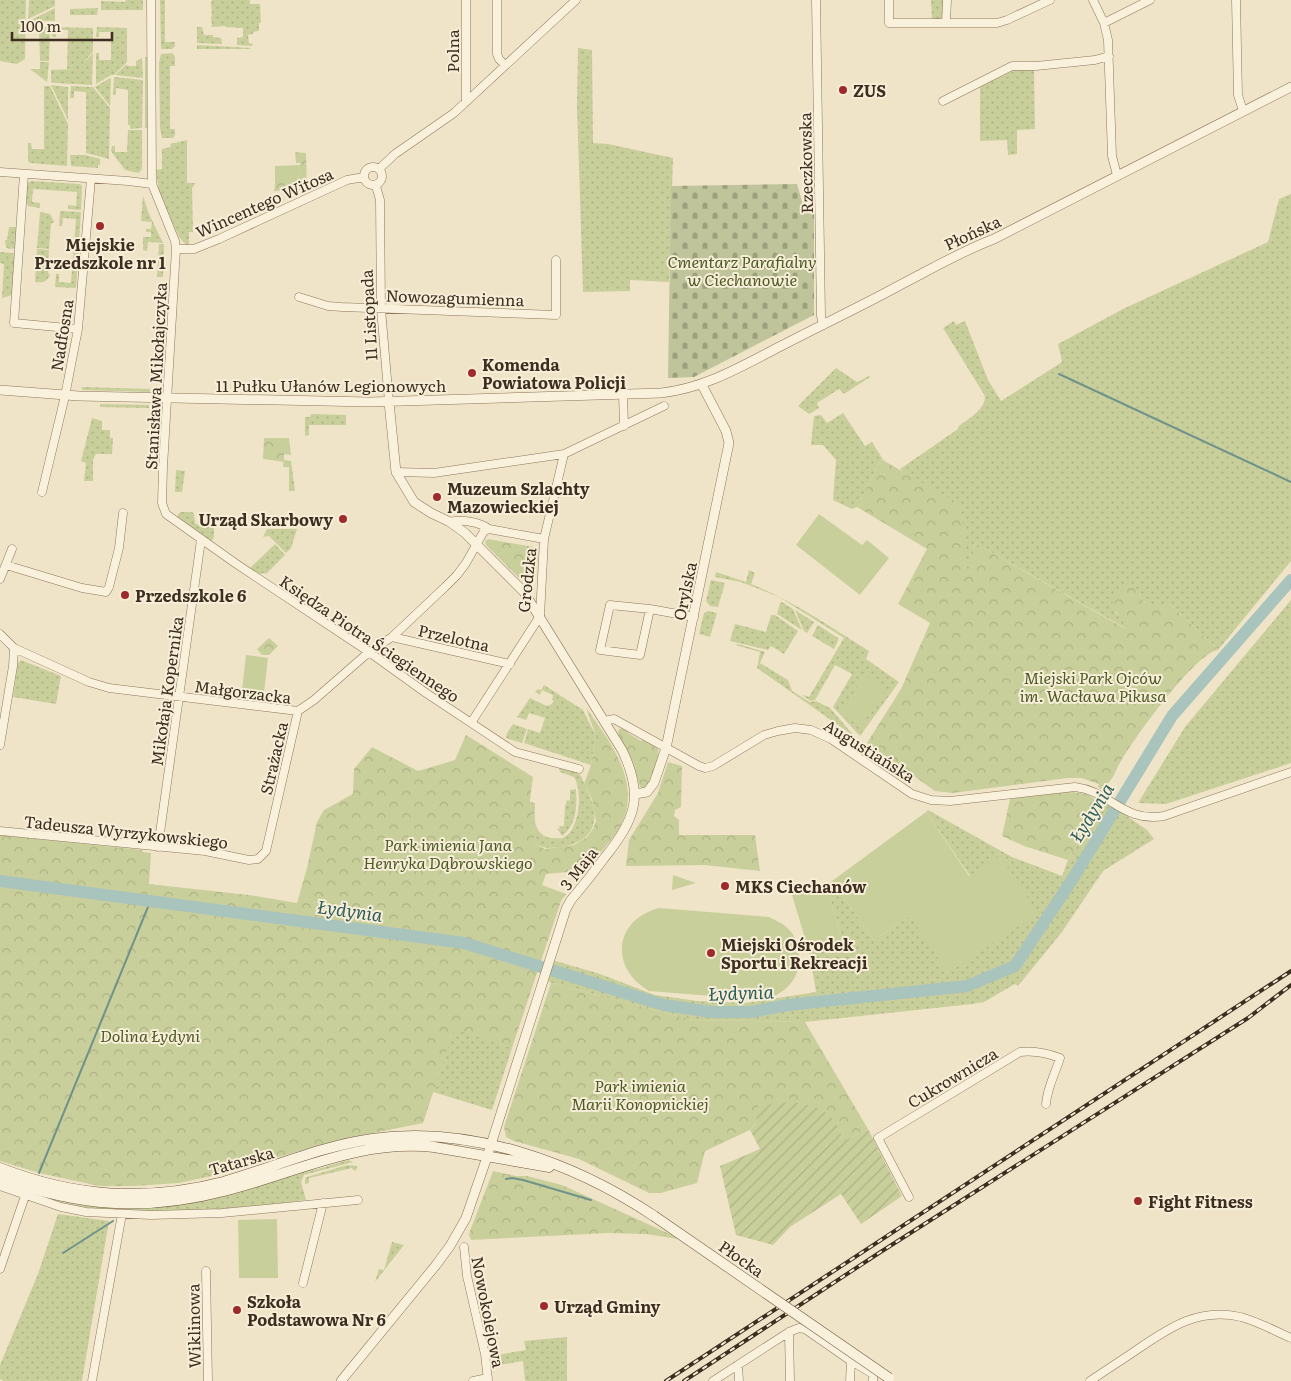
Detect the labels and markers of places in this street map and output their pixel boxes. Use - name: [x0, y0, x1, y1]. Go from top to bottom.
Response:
- place label: ZUS: [853, 78, 886, 102]
- marker: ZUS: [837, 84, 849, 96]
- marker: Miejskie Przedszkole nr 1: [94, 220, 106, 232]
- place label: Miejskie Przedszkole nr 1: [34, 232, 166, 274]
- place label: Komenda Powiatowa Policji: [482, 352, 626, 394]
- marker: Komenda Powiatowa Policji: [466, 367, 478, 379]
- place label: Muzeum Szlachty Mazowieckiej: [447, 476, 590, 518]
- marker: Muzeum Szlachty Mazowieckiej: [431, 491, 443, 503]
- place label: Urząd Skarbowy: [198, 507, 333, 531]
- marker: Urząd Skarbowy: [337, 513, 349, 525]
- place label: Przedszkole 6: [135, 583, 246, 607]
- marker: Przedszkole 6: [119, 589, 131, 601]
- place label: MKS Ciechanów: [735, 874, 867, 898]
- marker: MKS Ciechanów: [719, 880, 731, 892]
- place label: Miejski Ośrodek Sportu i Rekreacji: [721, 932, 868, 974]
- marker: Miejski Ośrodek Sportu i Rekreacji: [705, 947, 717, 959]
- place label: Fight Fitness: [1148, 1189, 1253, 1213]
- marker: Fight Fitness: [1132, 1195, 1144, 1207]
- place label: Szkoła Podstawowa Nr 6: [247, 1289, 386, 1331]
- place label: Urząd Gminy: [554, 1294, 661, 1318]
- marker: Urząd Gminy: [538, 1300, 550, 1312]
- marker: Szkoła Podstawowa Nr 6: [231, 1304, 243, 1316]

